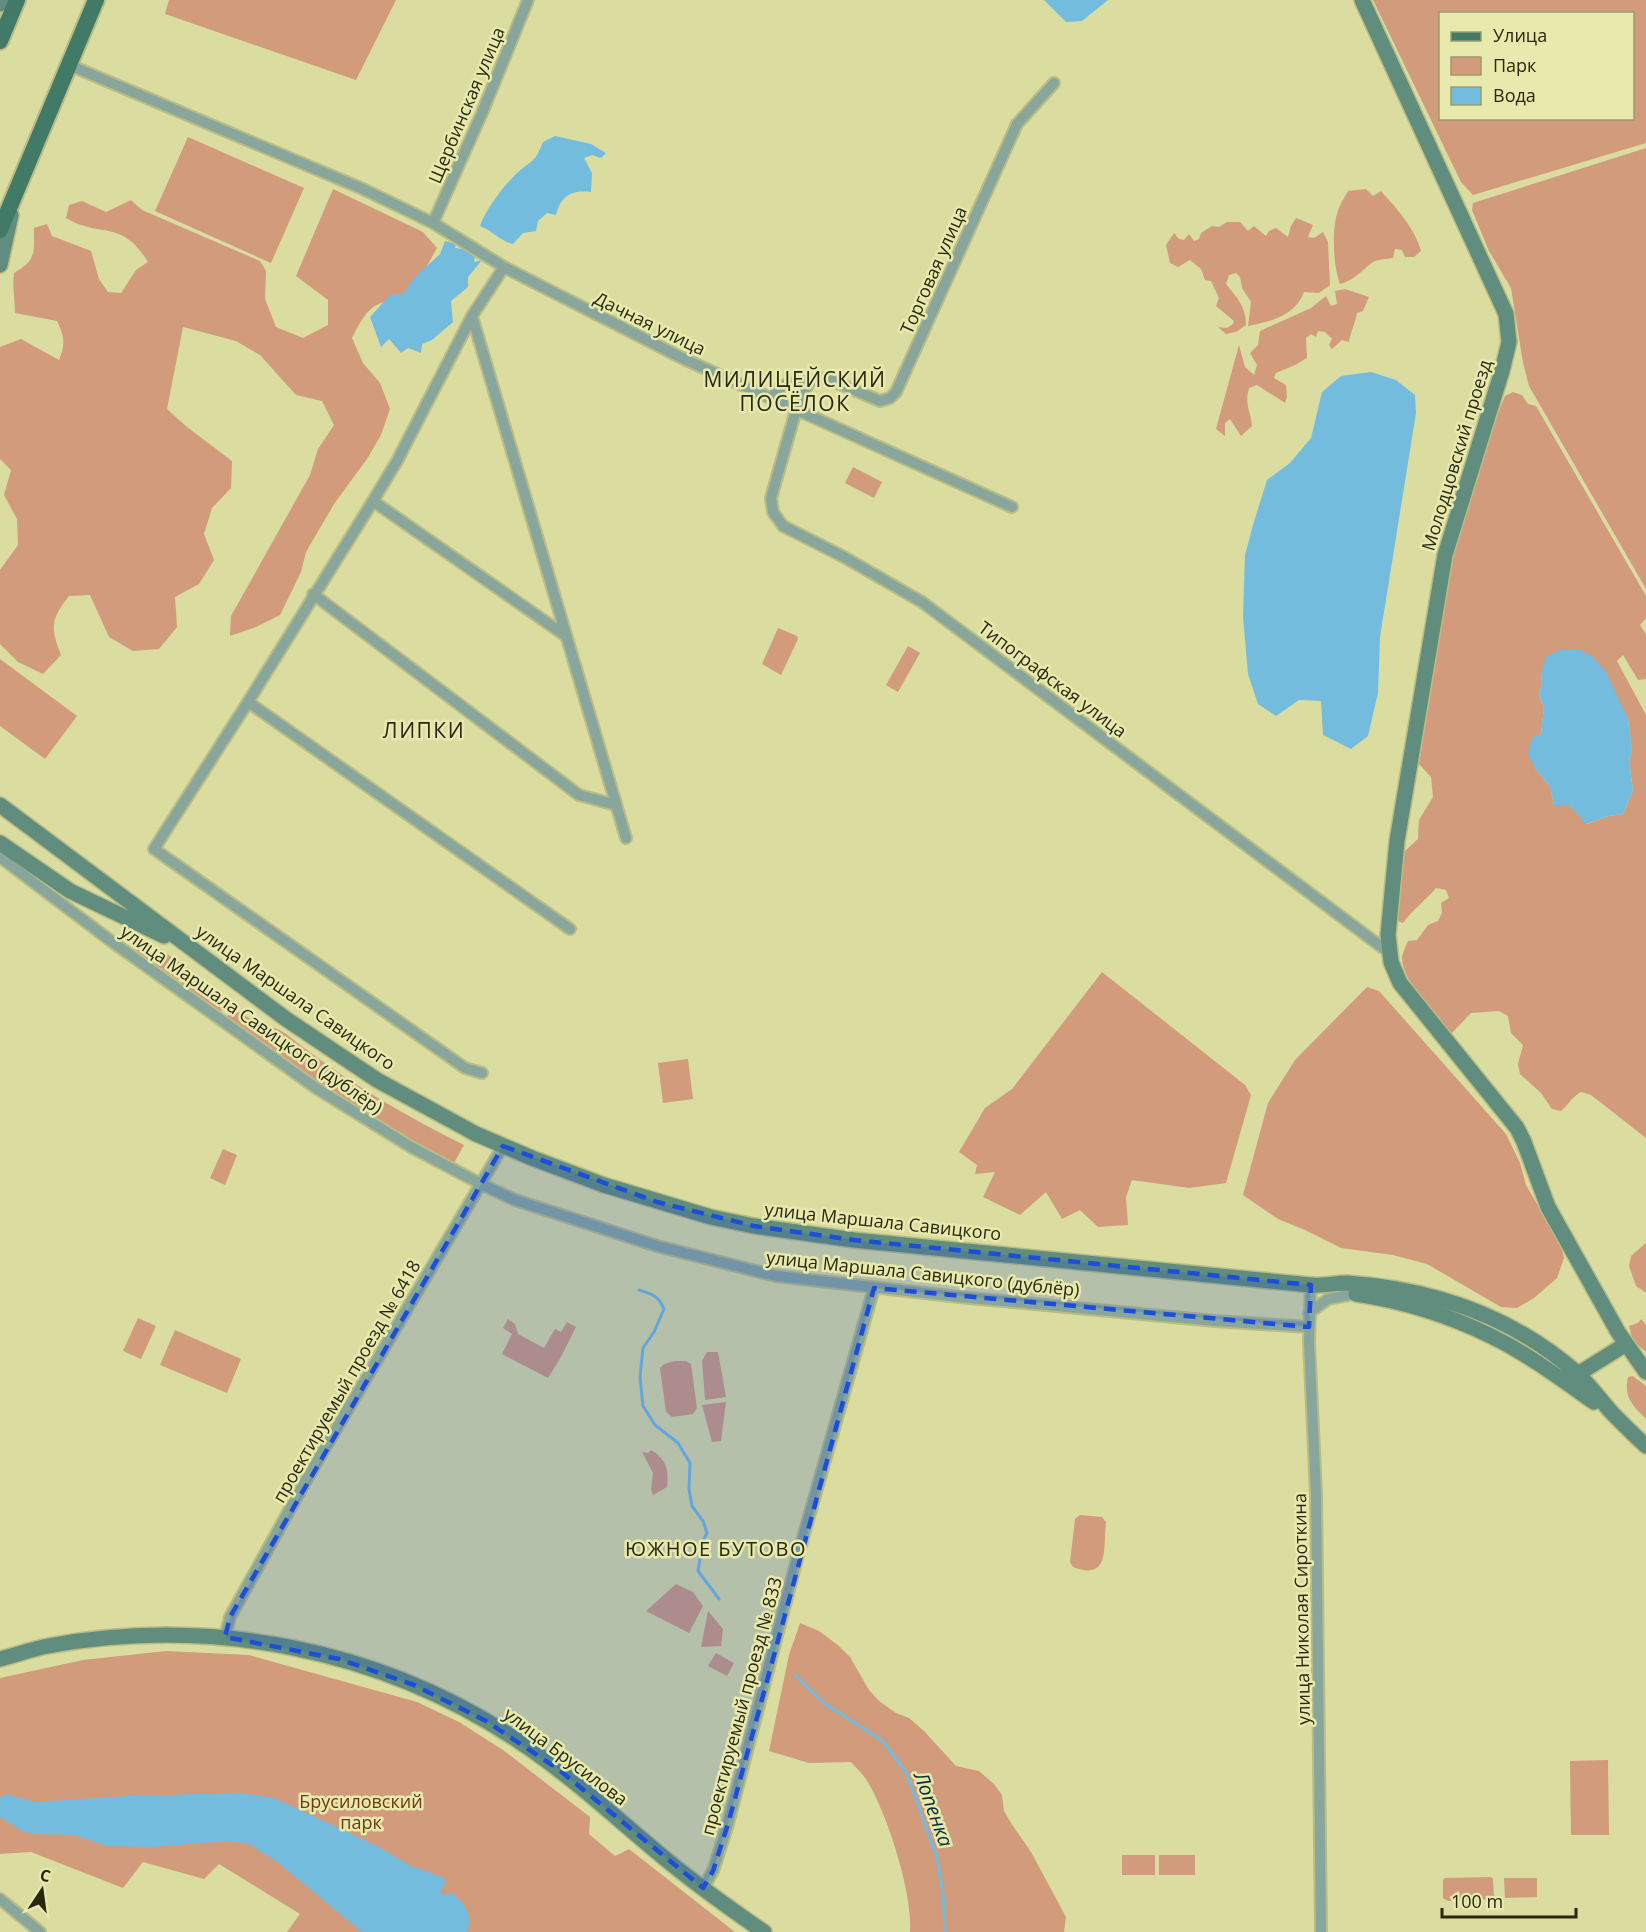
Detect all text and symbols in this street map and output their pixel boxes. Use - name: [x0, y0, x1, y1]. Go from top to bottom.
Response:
- legend: [1439, 12, 1634, 120]
- street label: Щербинская улица: [422, 23, 510, 187]
- text: Улица: [1493, 23, 1547, 47]
- text: Парк: [1493, 53, 1537, 77]
- text: Вода: [1493, 83, 1536, 107]
- street label: Торговая улица: [894, 202, 972, 338]
- street label: Дачная улица: [590, 286, 710, 360]
- street label: Молодцовский проезд: [1415, 357, 1497, 553]
- district label: МИЛИЦЕЙСКИЙ ПОСЁЛОК: [703, 365, 887, 417]
- street label: Типографская улица: [974, 615, 1132, 743]
- district label: ЛИПКИ: [383, 716, 465, 744]
- street label: улица Маршала Савицкого (дублёр): [116, 919, 388, 1119]
- street label: улица Маршала Савицкого: [192, 919, 400, 1075]
- street label: улица Маршала Савицкого: [763, 1197, 1003, 1245]
- street label: улица Маршала Савицкого (дублёр): [765, 1245, 1081, 1301]
- street label: проектируемый проезд № 6418: [266, 1255, 426, 1507]
- street label: улица Николая Сироткина: [1287, 1493, 1315, 1725]
- district label: ЮЖНОЕ БУТОВО: [625, 1535, 807, 1562]
- street label: проектируемый проезд № 833: [695, 1574, 787, 1838]
- street label: улица Брусилова: [499, 1701, 633, 1811]
- water label: Лопенка: [908, 1767, 960, 1851]
- park label: Брусиловский парк: [299, 1789, 423, 1834]
- north arrow: [12, 1860, 72, 1920]
- text: С: [38, 1864, 53, 1887]
- scale bar: [1442, 1881, 1576, 1919]
- text: 100 m: [1451, 1889, 1503, 1913]

